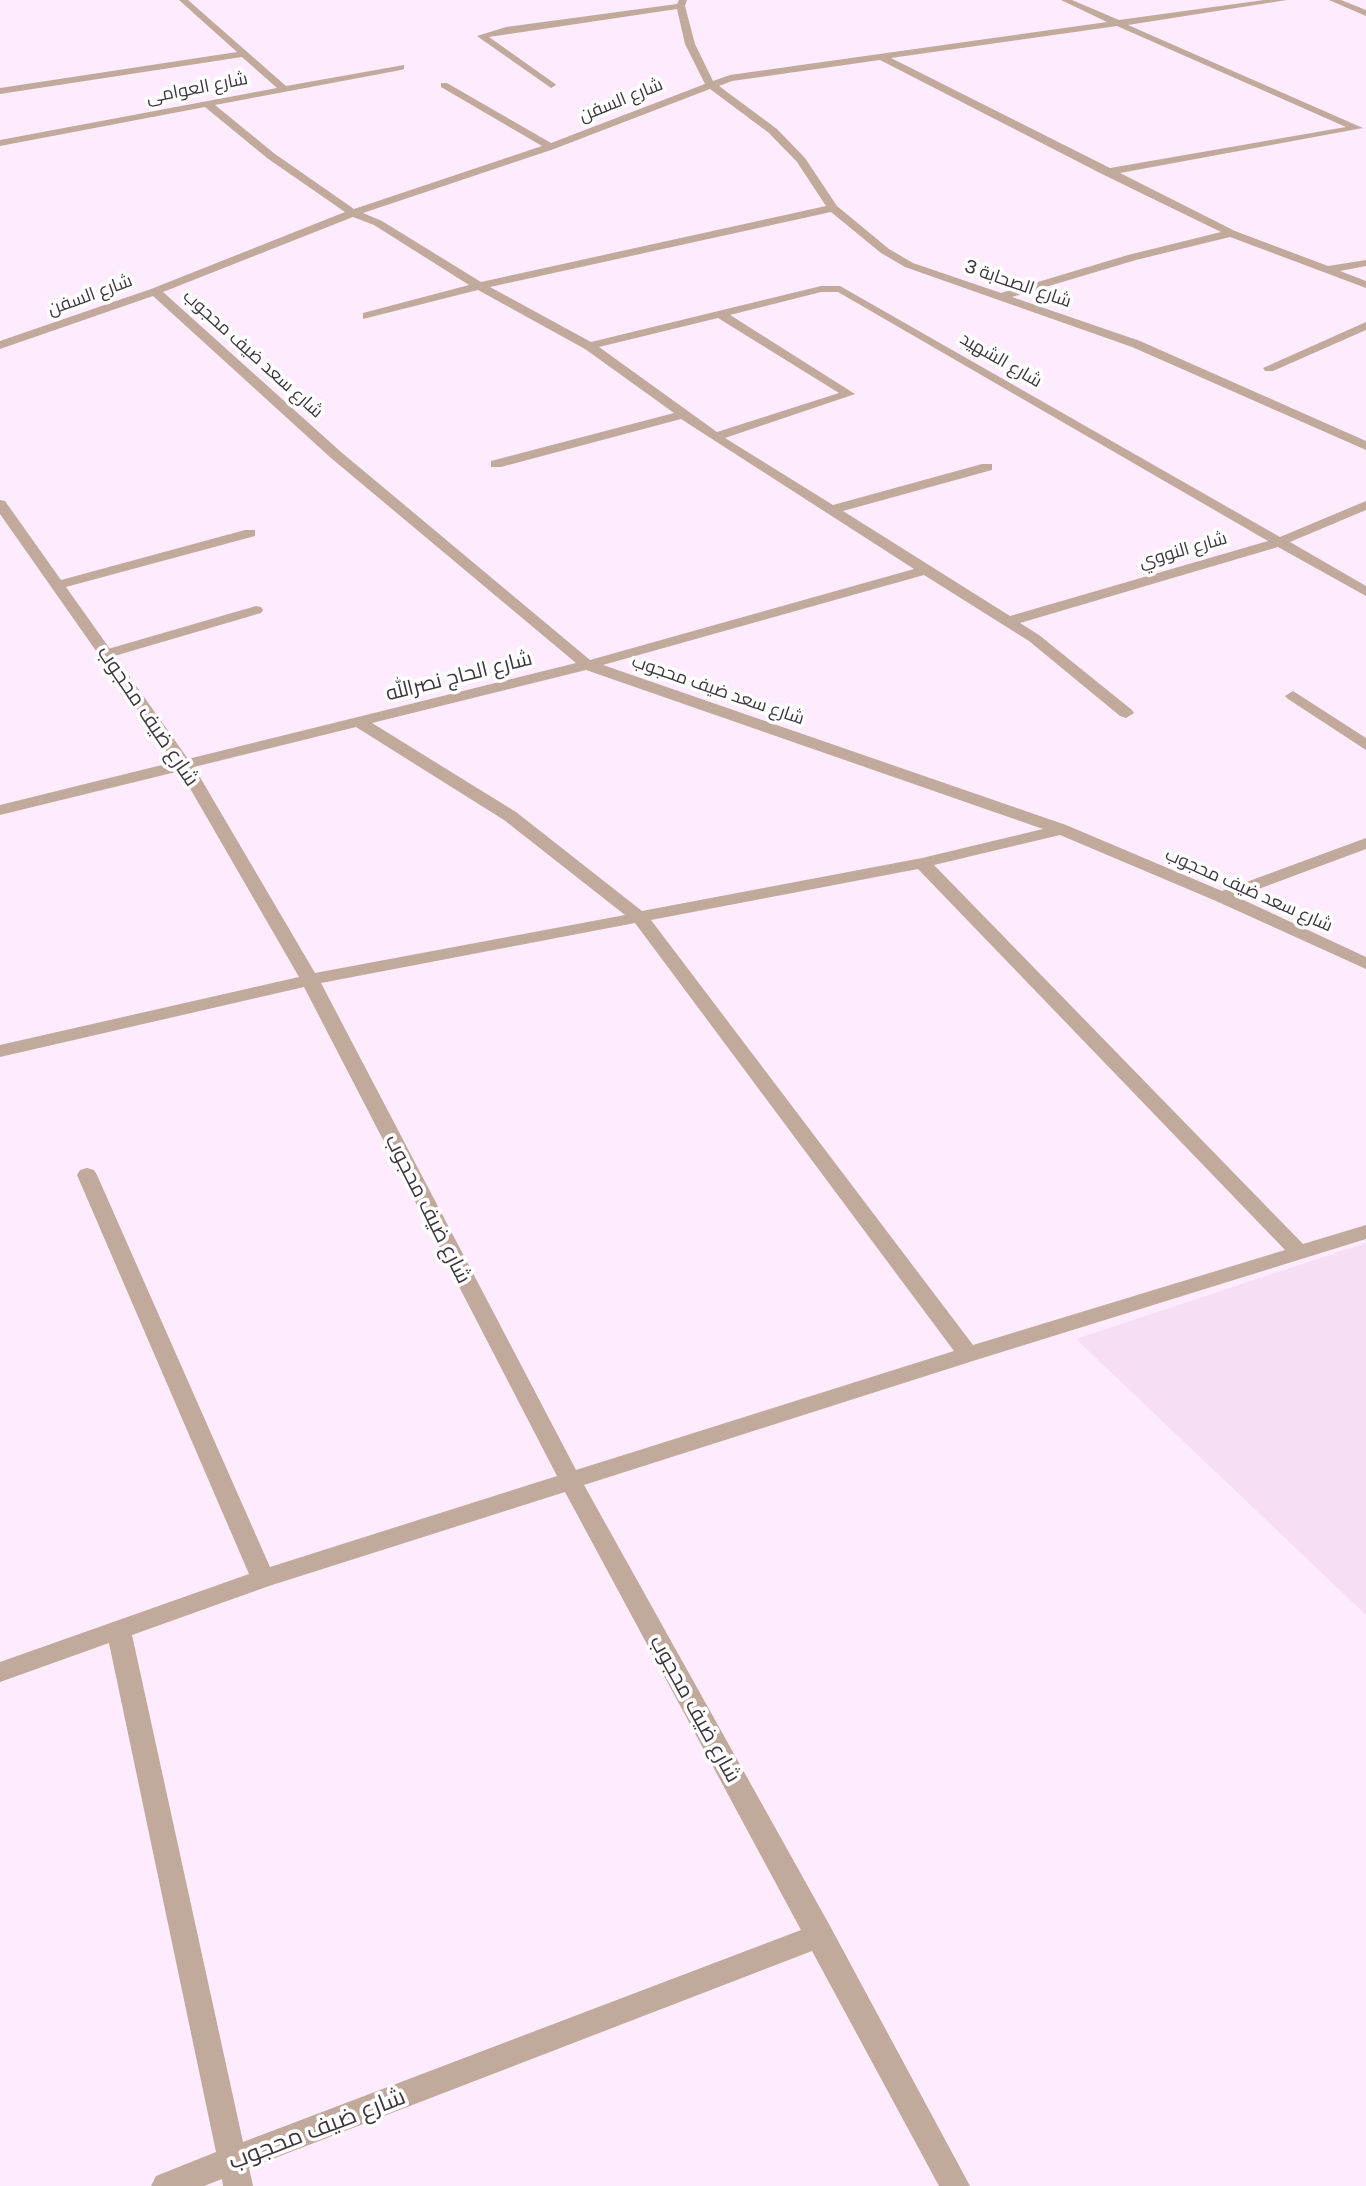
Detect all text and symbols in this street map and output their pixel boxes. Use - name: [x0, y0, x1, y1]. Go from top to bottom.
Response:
- street label: شارع العوامى: [144, 68, 250, 108]
- street label: شارع السفن: [576, 73, 666, 127]
- street label: شارع الصحابة 3: [962, 256, 1074, 312]
- street label: شارع السفن: [45, 270, 135, 320]
- street label: شارع سعد ضيف محجوب: [179, 285, 327, 423]
- street label: شارع الشهيد: [956, 328, 1046, 392]
- street label: شارع النووي: [1136, 527, 1230, 573]
- street label: شارع ضيف محجوب: [92, 641, 204, 791]
- street label: شارع الحاج نصرالله: [383, 646, 535, 706]
- street label: شارع سعد ضيف محجوب: [629, 650, 807, 730]
- street label: شارع سعد ضيف محجوب: [1162, 843, 1336, 937]
- street label: شارع ضيف محجوب: [380, 1130, 476, 1288]
- street label: شارع ضيف محجوب: [644, 1631, 746, 1787]
- street label: شارع ضيف محجوب: [224, 2082, 410, 2176]

